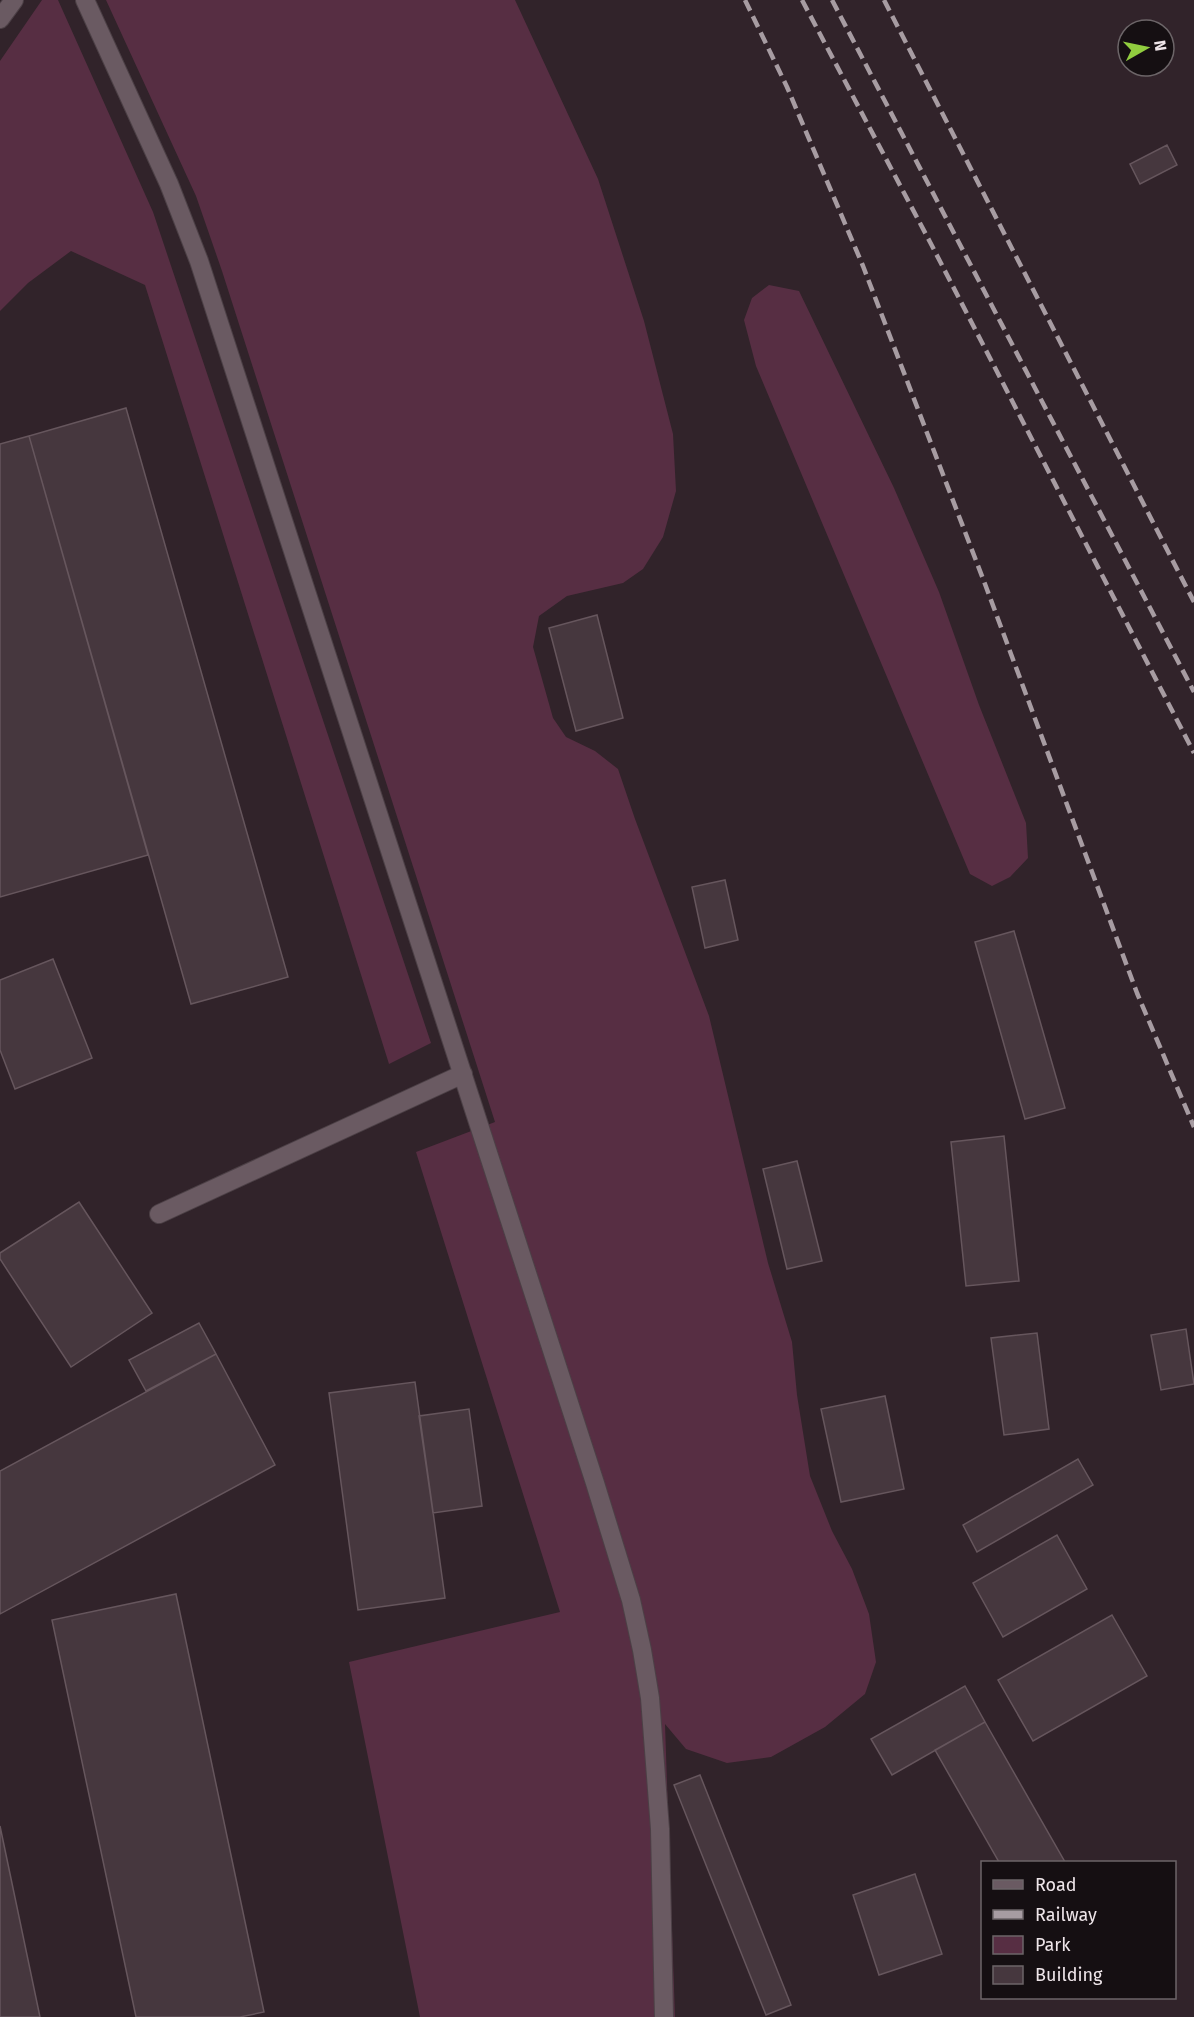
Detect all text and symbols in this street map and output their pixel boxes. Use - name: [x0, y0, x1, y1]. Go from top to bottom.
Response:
- north arrow: [1116, 18, 1176, 78]
- text: N: [1150, 39, 1171, 52]
- legend: [981, 1861, 1176, 1999]
- text: Road: [1035, 1874, 1077, 1896]
- text: Railway: [1035, 1904, 1097, 1926]
- text: Park: [1035, 1934, 1071, 1956]
- text: Building: [1035, 1964, 1103, 1986]

